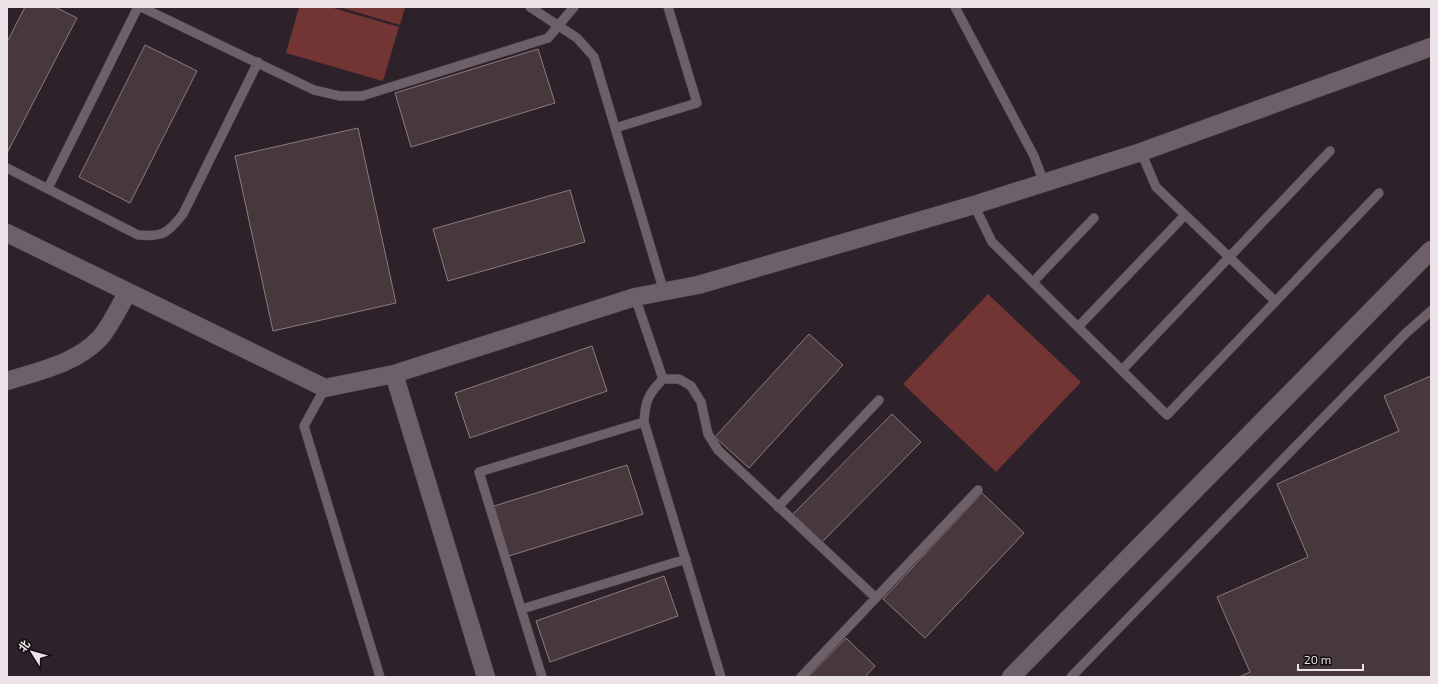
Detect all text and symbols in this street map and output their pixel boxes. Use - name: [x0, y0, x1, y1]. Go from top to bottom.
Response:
- north arrow: [12, 632, 52, 672]
- text: 北: [15, 637, 32, 654]
- scale bar: [1298, 646, 1363, 672]
- text: 20 m: [1304, 652, 1331, 666]

